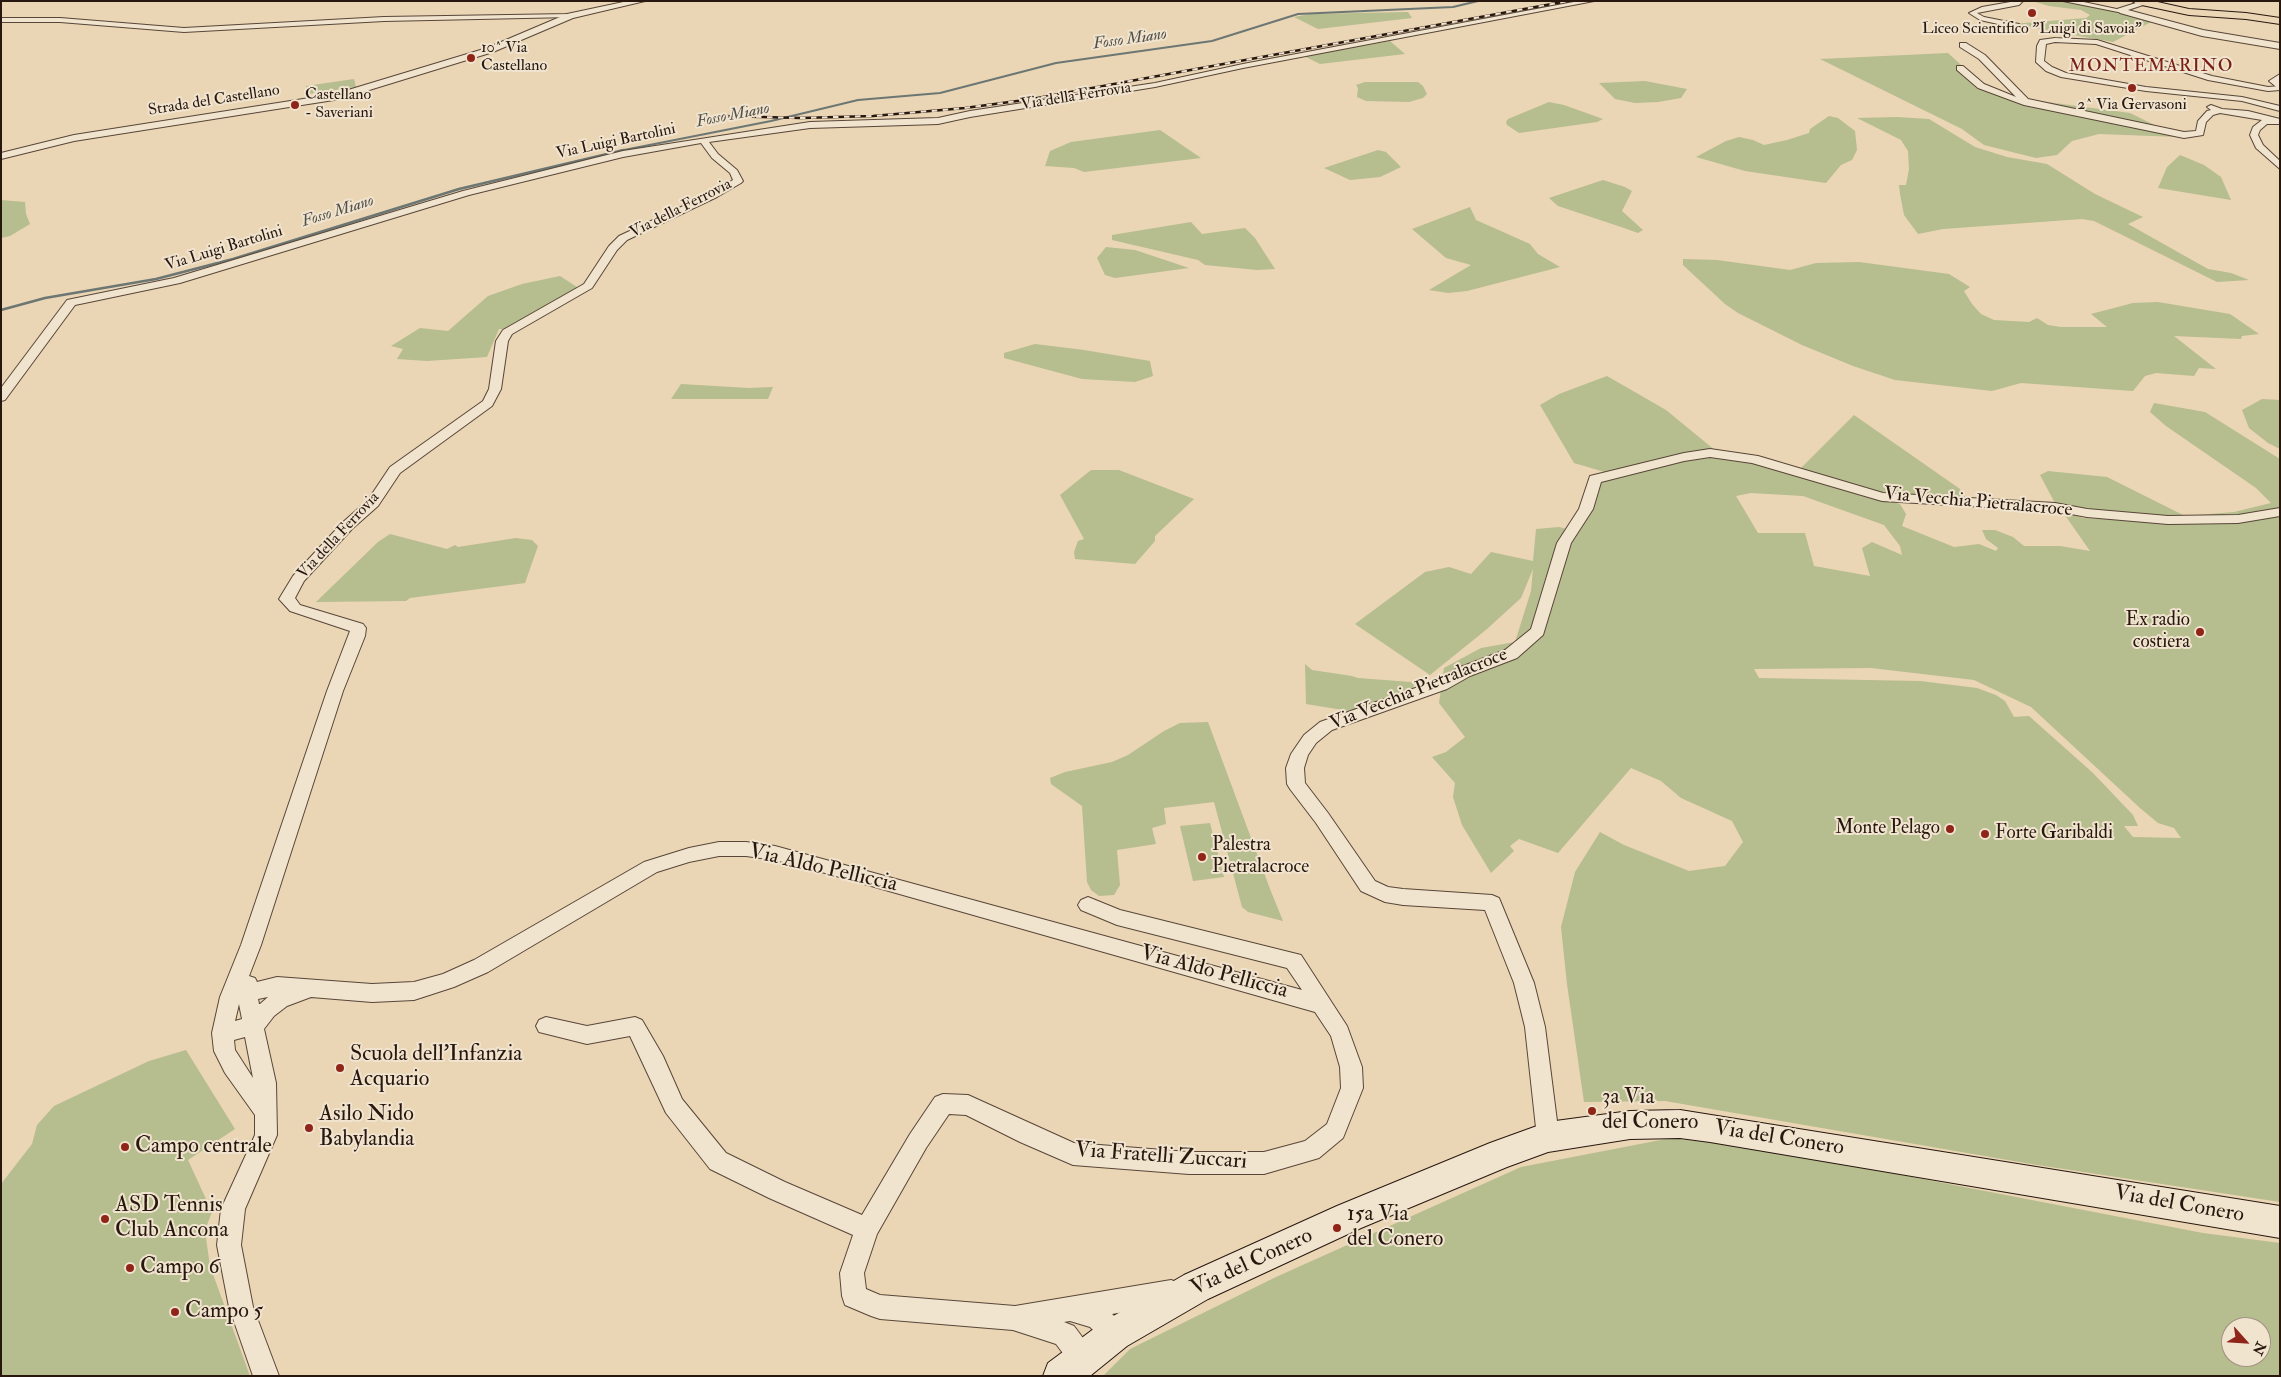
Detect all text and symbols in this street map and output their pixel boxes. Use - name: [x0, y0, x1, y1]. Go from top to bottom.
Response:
- marker: Liceo Scientifico "Luigi di Savoia": [2026, 7, 2038, 19]
- place label: Liceo Scientifico "Luigi di Savoia": [1922, 20, 2142, 40]
- water label: Fosso Miano: [1092, 25, 1168, 55]
- place label: 10^ Via Castellano: [481, 39, 547, 77]
- marker: 10^ Via Castellano: [465, 52, 477, 64]
- district label: MONTEMARINO: [2067, 56, 2235, 78]
- street label: Via della Ferrovia: [1019, 79, 1133, 115]
- street label: Strada del Castellano: [147, 81, 281, 121]
- marker: 2^ Via Gervasoni: [2126, 82, 2138, 94]
- place label: Castellano - Saveriani: [305, 86, 373, 124]
- place label: 2^ Via Gervasoni: [2077, 96, 2187, 116]
- marker: Castellano - Saveriani: [289, 99, 301, 111]
- water label: Fosso Miano: [695, 99, 771, 133]
- street label: Via Luigi Bartolini: [554, 120, 678, 164]
- street label: Via della Ferrovia: [627, 175, 735, 243]
- water label: Fosso Miano: [300, 192, 376, 232]
- street label: Via Luigi Bartolini: [163, 222, 285, 276]
- street label: Via Vecchia Pietralacroce: [1883, 483, 2073, 523]
- street label: Via della Ferrovia: [294, 489, 384, 583]
- place label: Ex radio costiera: [2126, 610, 2190, 654]
- marker: Ex radio costiera: [2194, 626, 2206, 638]
- street label: Via Vecchia Pietralacroce: [1327, 644, 1511, 736]
- place label: Monte Pelago: [1835, 818, 1940, 840]
- marker: Monte Pelago: [1944, 823, 1956, 835]
- place label: Forte Garibaldi: [1995, 823, 2113, 845]
- marker: Forte Garibaldi: [1979, 828, 1991, 840]
- place label: Palestra Pietralacroce: [1212, 835, 1309, 879]
- street label: Via Aldo Pelliccia: [746, 839, 900, 899]
- marker: Palestra Pietralacroce: [1196, 851, 1208, 863]
- street label: Via Aldo Pelliccia: [1137, 941, 1291, 1005]
- place label: Scuola dell'Infanzia Acquario: [350, 1042, 522, 1094]
- marker: Scuola dell'Infanzia Acquario: [334, 1062, 346, 1074]
- place label: 3a Via del Conero: [1602, 1085, 1698, 1136]
- place label: Asilo Nido Babylandia: [319, 1102, 414, 1154]
- marker: 3a Via del Conero: [1586, 1105, 1598, 1117]
- street label: Via del Conero: [1712, 1116, 1846, 1162]
- marker: Asilo Nido Babylandia: [303, 1122, 315, 1134]
- place label: Campo centrale: [135, 1134, 272, 1160]
- street label: Via Fratelli Zuccari: [1074, 1138, 1248, 1176]
- marker: Campo centrale: [119, 1141, 131, 1153]
- street label: Via del Conero: [2112, 1181, 2246, 1229]
- place label: ASD Tennis Club Ancona: [115, 1193, 228, 1244]
- place label: 15a Via del Conero: [1347, 1202, 1443, 1254]
- marker: ASD Tennis Club Ancona: [99, 1213, 111, 1225]
- marker: 15a Via del Conero: [1331, 1222, 1343, 1234]
- street label: Via del Conero: [1187, 1223, 1317, 1303]
- place label: Campo 6: [140, 1255, 219, 1281]
- marker: Campo 6: [124, 1262, 136, 1274]
- place label: Campo 5: [185, 1299, 263, 1325]
- marker: Campo 5: [169, 1306, 181, 1318]
- north arrow: [2221, 1317, 2271, 1367]
- text: N: [2249, 1339, 2269, 1358]

